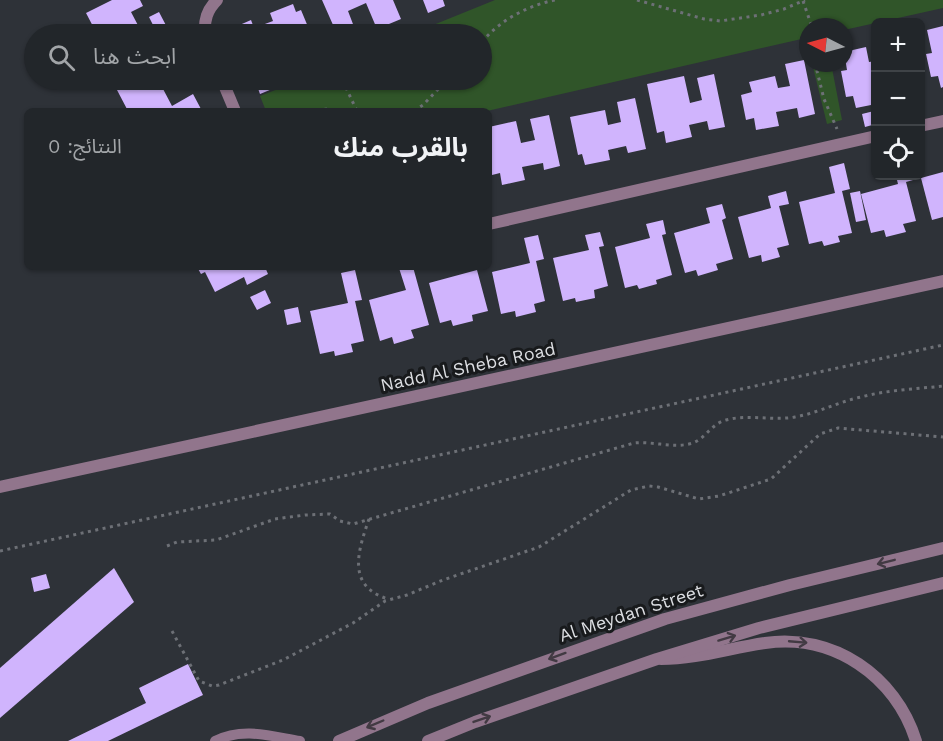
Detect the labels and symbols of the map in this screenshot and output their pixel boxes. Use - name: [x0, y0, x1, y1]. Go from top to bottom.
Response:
- north arrow: [799, 18, 853, 72]
- street label: Nadd Al Sheba Road: [378, 338, 557, 395]
- one-way arrow: [877, 557, 896, 569]
- street label: Al Meydan Street: [556, 579, 706, 646]
- one-way arrow: [717, 631, 736, 642]
- one-way arrow: [787, 637, 807, 648]
- one-way arrow: [549, 651, 567, 662]
- one-way arrow: [473, 713, 491, 724]
- one-way arrow: [366, 719, 385, 730]

